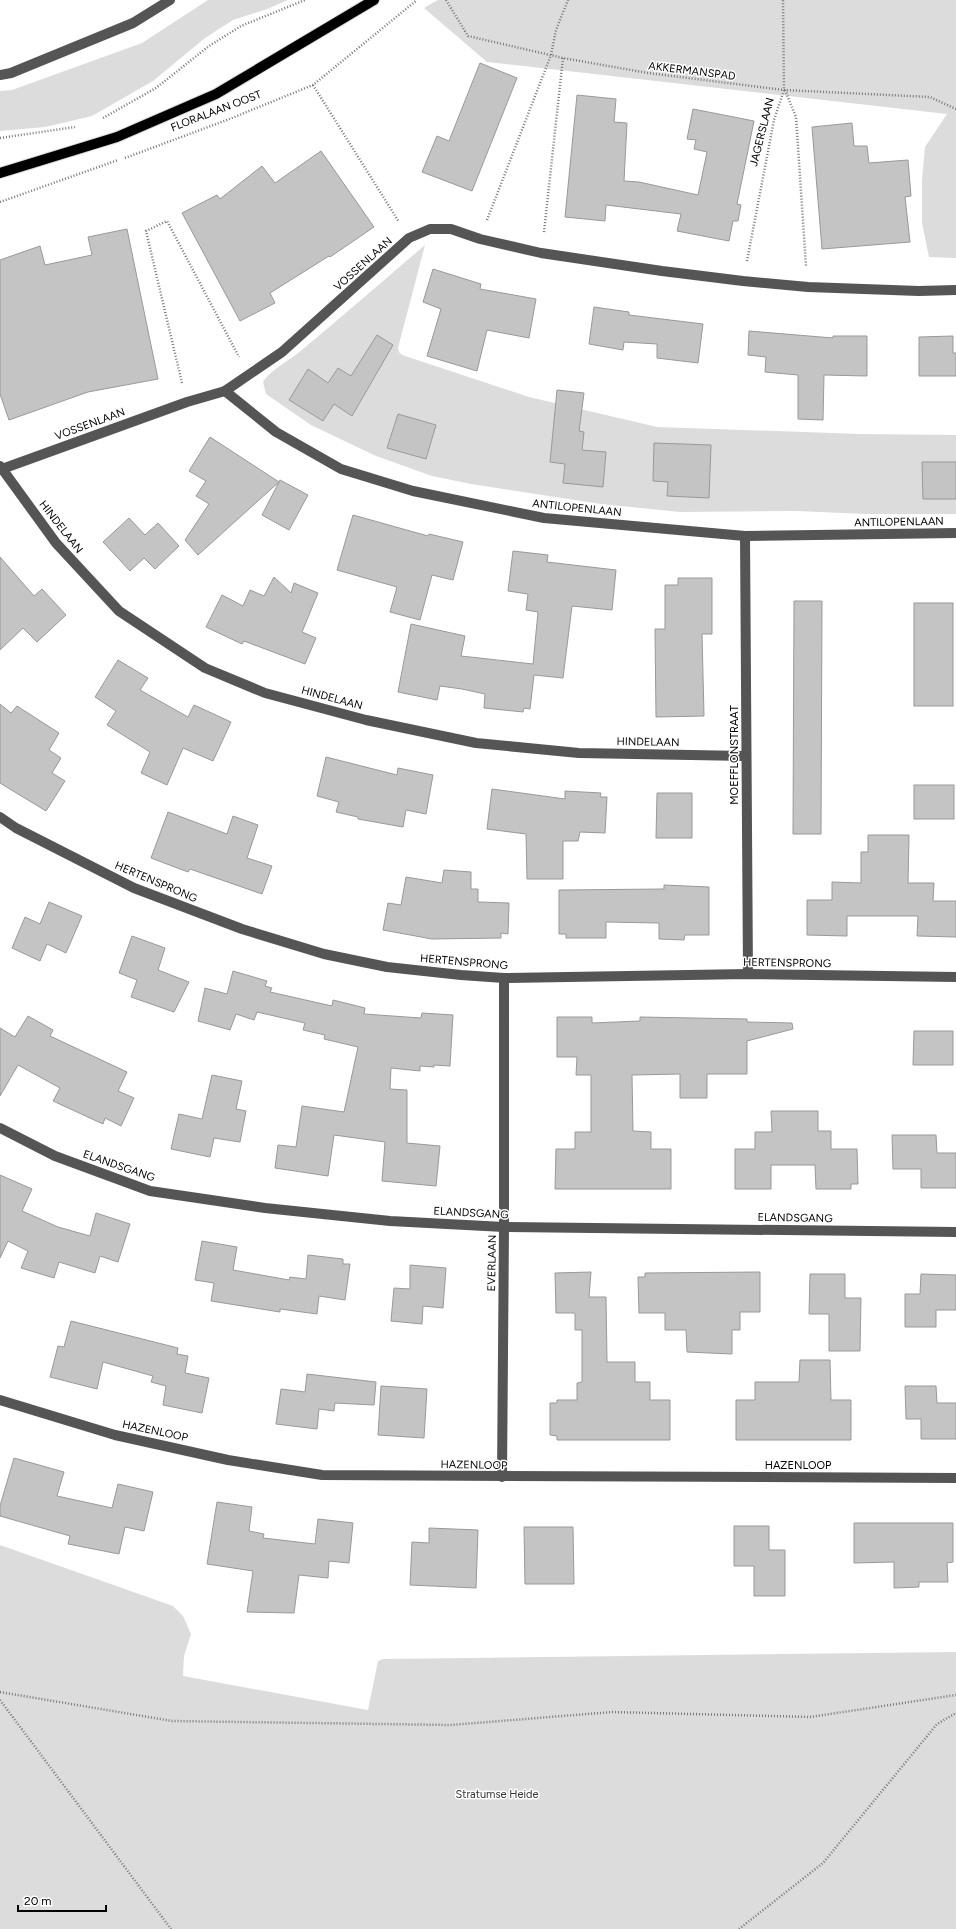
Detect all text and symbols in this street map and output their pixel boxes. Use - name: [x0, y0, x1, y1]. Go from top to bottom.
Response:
- street label: AKKERMANSPAD: [648, 59, 737, 83]
- street label: FLORALAAN OOST: [169, 88, 263, 134]
- street label: JAGERSLAAN: [747, 96, 777, 168]
- street label: VOSSENLAAN: [331, 234, 395, 294]
- street label: VOSSENLAAN: [53, 405, 127, 443]
- street label: ANTILOPENLAAN: [532, 497, 622, 519]
- street label: HINDELAAN: [36, 498, 86, 556]
- street label: ANTILOPENLAAN: [854, 515, 944, 529]
- street label: HINDELAAN: [300, 684, 364, 712]
- street label: MOEFFLONSTRAAT: [728, 705, 741, 805]
- street label: HINDELAAN: [616, 735, 680, 749]
- street label: HERTENSPRONG: [113, 859, 199, 905]
- street label: HERTENSPRONG: [420, 952, 508, 972]
- street label: HERTENSPRONG: [743, 956, 831, 970]
- street label: ELANDSGANG: [81, 1148, 157, 1184]
- street label: ELANDSGANG: [433, 1205, 509, 1221]
- street label: ELANDSGANG: [757, 1211, 833, 1225]
- street label: EVERLAAN: [485, 1235, 499, 1291]
- street label: HAZENLOOP: [121, 1418, 190, 1444]
- street label: HAZENLOOP: [441, 1458, 508, 1472]
- street label: HAZENLOOP: [765, 1459, 832, 1472]
- park label: Stratumse Heide: [455, 1788, 539, 1801]
- scale bar: [18, 1887, 106, 1913]
- text: 20 m: [24, 1894, 52, 1908]

